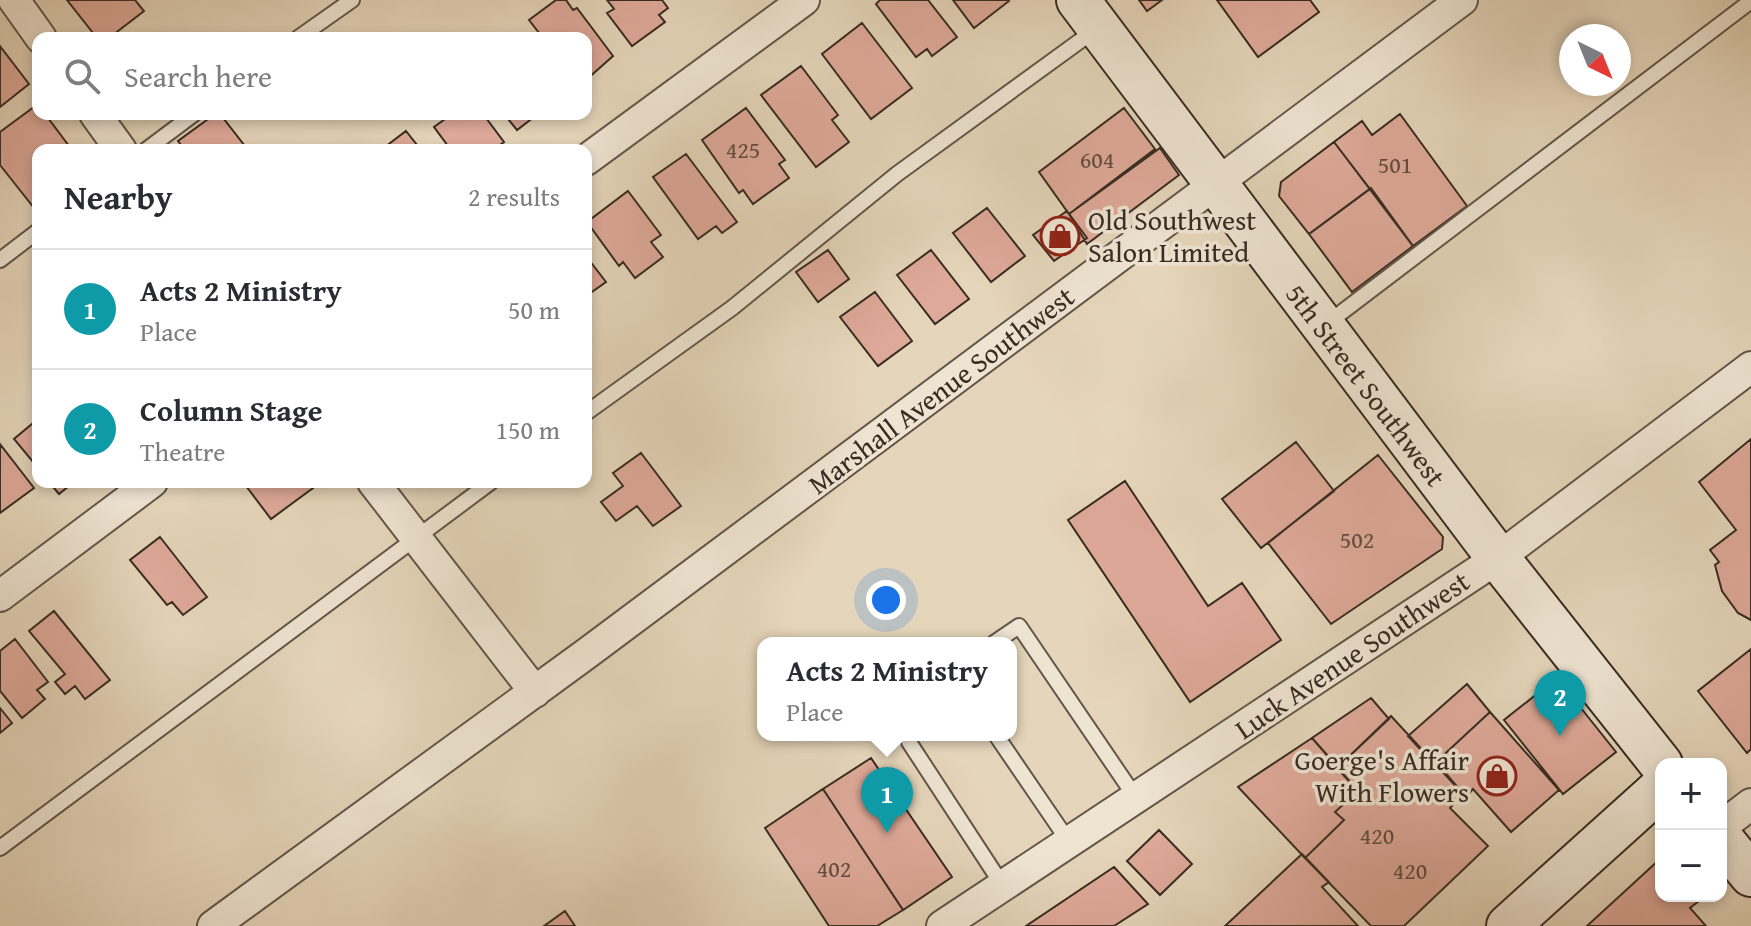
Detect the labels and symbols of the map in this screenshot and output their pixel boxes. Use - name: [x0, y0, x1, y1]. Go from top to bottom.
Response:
- north arrow: [1559, 24, 1631, 96]
- house number: 425: [726, 132, 760, 167]
- house number: 604: [1080, 142, 1114, 177]
- house number: 501: [1378, 147, 1412, 182]
- place label: Old Southwest Salon Limited: [1088, 199, 1256, 272]
- shop icon: Old Southwest Salon Limited: [1039, 215, 1081, 257]
- street label: 5th Street Southwest: [1276, 275, 1456, 495]
- street label: Marshall Avenue Southwest: [799, 276, 1083, 503]
- house number: 502: [1340, 522, 1374, 557]
- street label: Luck Avenue Southwest: [1226, 560, 1477, 749]
- your location: [866, 580, 906, 620]
- pin: 2: [1534, 670, 1586, 736]
- place label: Goerge's Affair With Flowers: [1294, 739, 1469, 812]
- shop icon: Goerge's Affair With Flowers: [1476, 755, 1518, 797]
- pin: 1: [861, 767, 913, 833]
- house number: 420: [1360, 818, 1394, 853]
- house number: 402: [817, 851, 851, 886]
- house number: 420: [1393, 853, 1427, 888]

